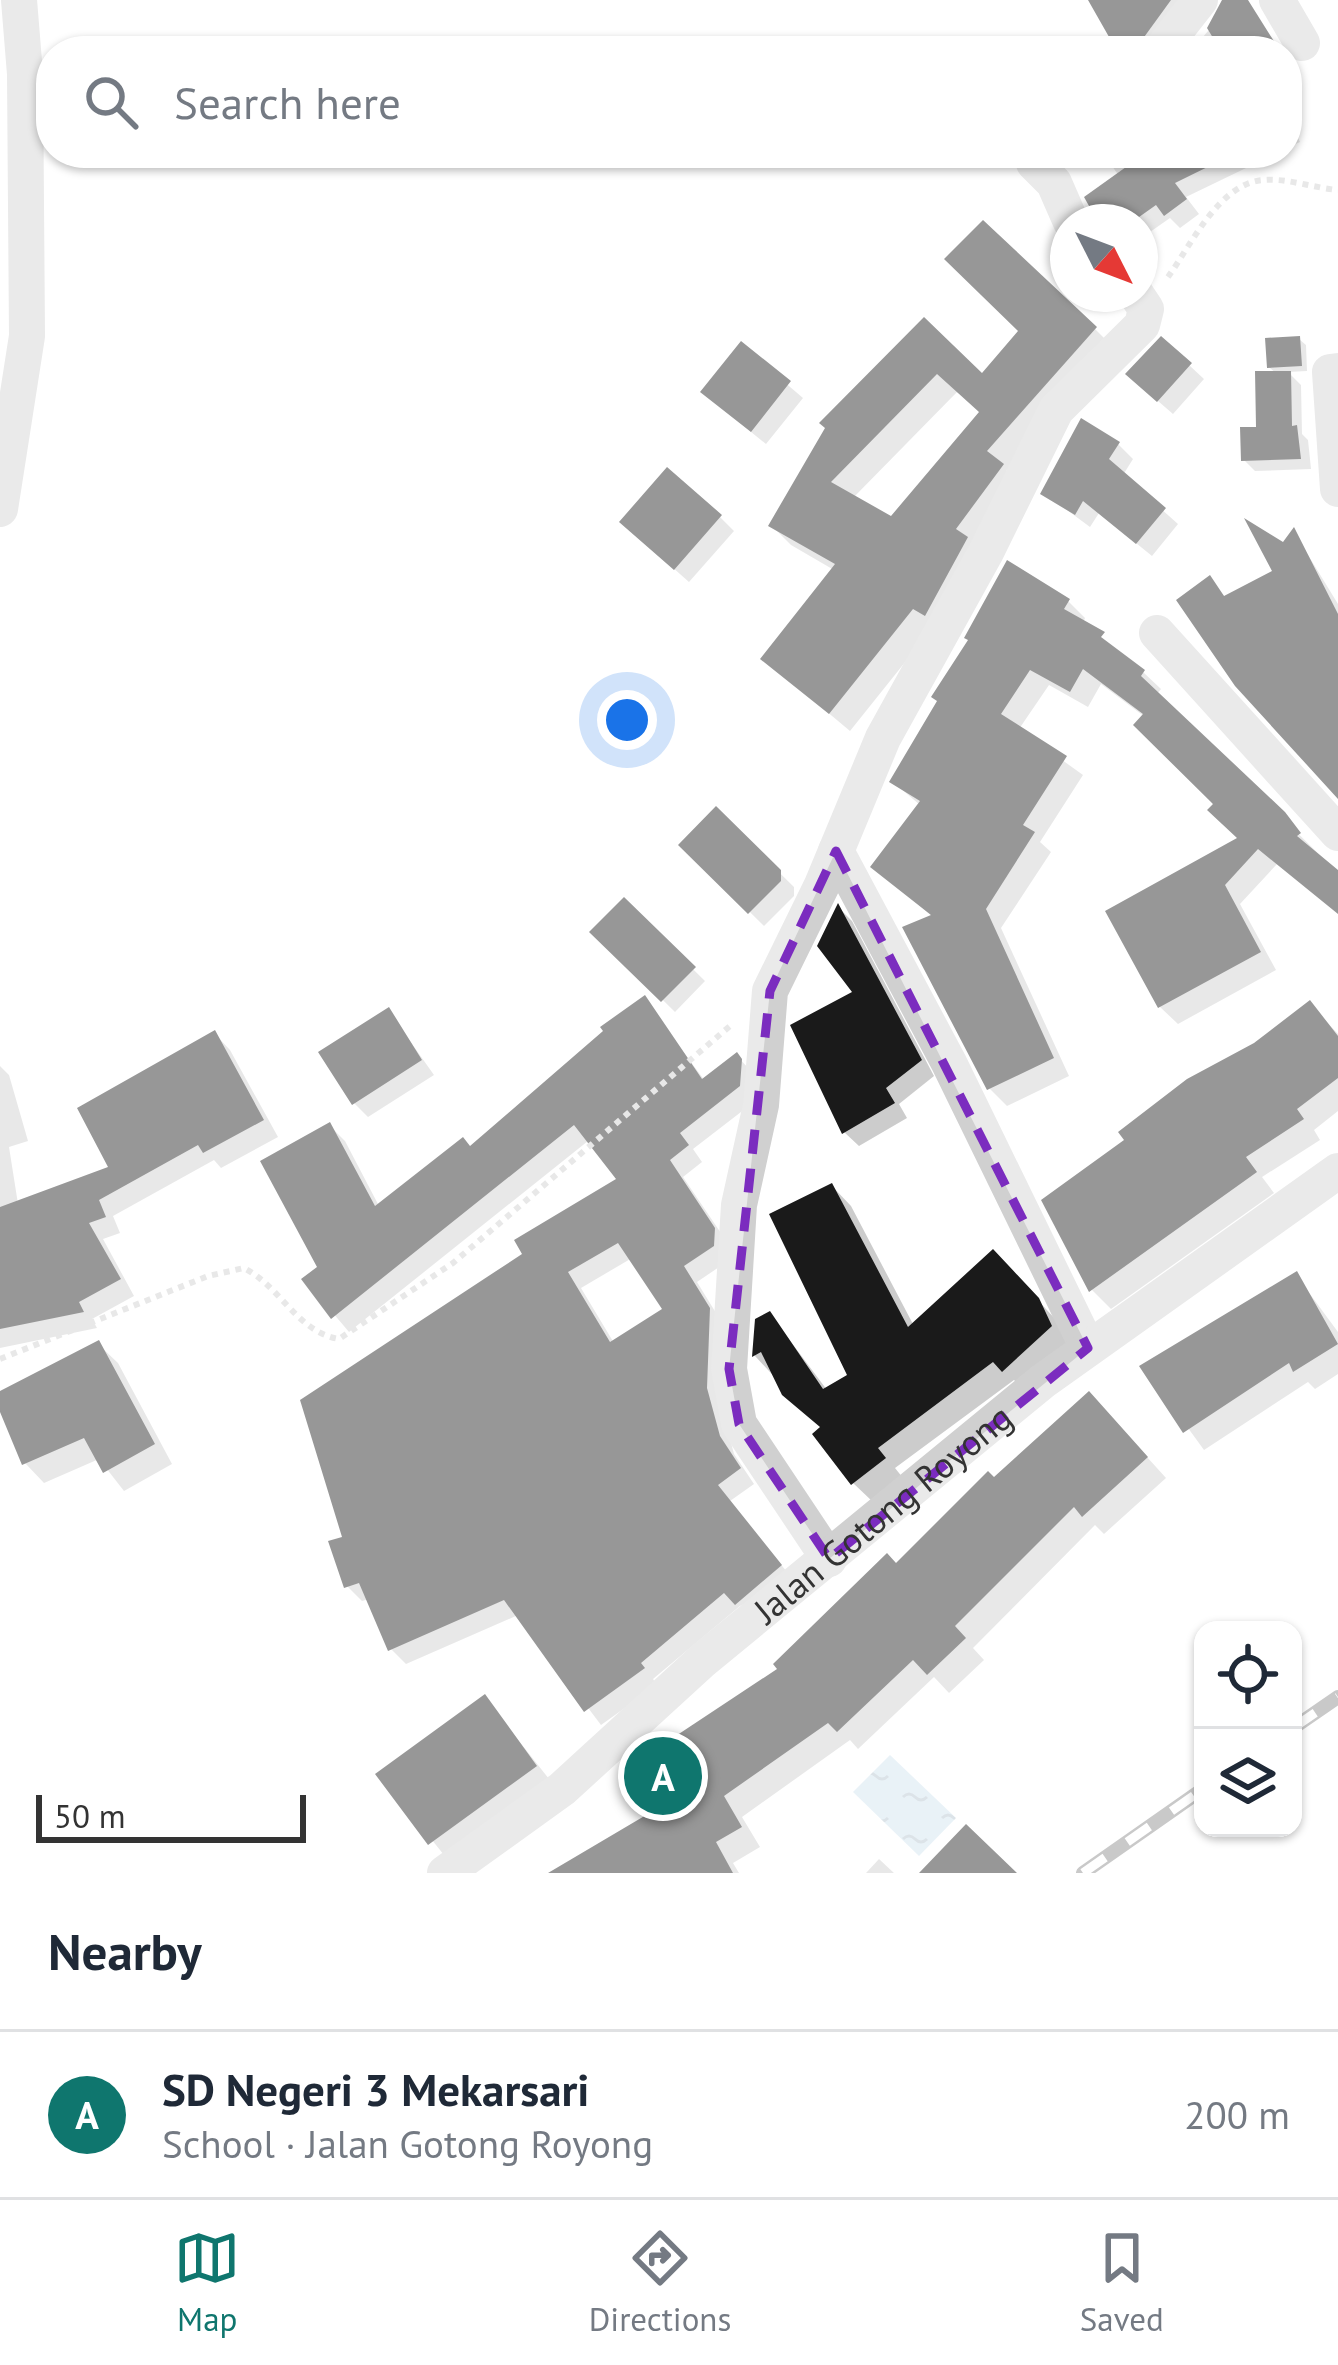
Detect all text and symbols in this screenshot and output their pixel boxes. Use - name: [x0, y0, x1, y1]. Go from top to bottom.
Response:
- search box: [36, 36, 1302, 168]
- icon: search: [78, 69, 144, 135]
- text: Search here: [174, 73, 401, 131]
- north arrow: [1050, 204, 1158, 312]
- your location: [597, 690, 657, 750]
- street label: Jalan Gotong Royong: [742, 1393, 1021, 1634]
- map controls: [1194, 1621, 1302, 1837]
- button: locate: [1194, 1621, 1302, 1729]
- button: layers: [1194, 1729, 1302, 1837]
- pin: A: [624, 1731, 702, 1821]
- scale bar: [36, 1789, 306, 1842]
- text: 50 m: [54, 1794, 126, 1837]
- text: Nearby: [48, 1918, 202, 1984]
- text: SD Negeri 3 Mekarsari: [162, 2060, 589, 2118]
- text: A: [75, 2089, 99, 2140]
- text: 200 m: [1184, 2089, 1290, 2140]
- text: School · Jalan Gotong Royong: [162, 2118, 653, 2169]
- tab: Map: [174, 2225, 240, 2340]
- tab: Directions: [589, 2225, 731, 2340]
- tab: Saved: [1080, 2225, 1164, 2340]

